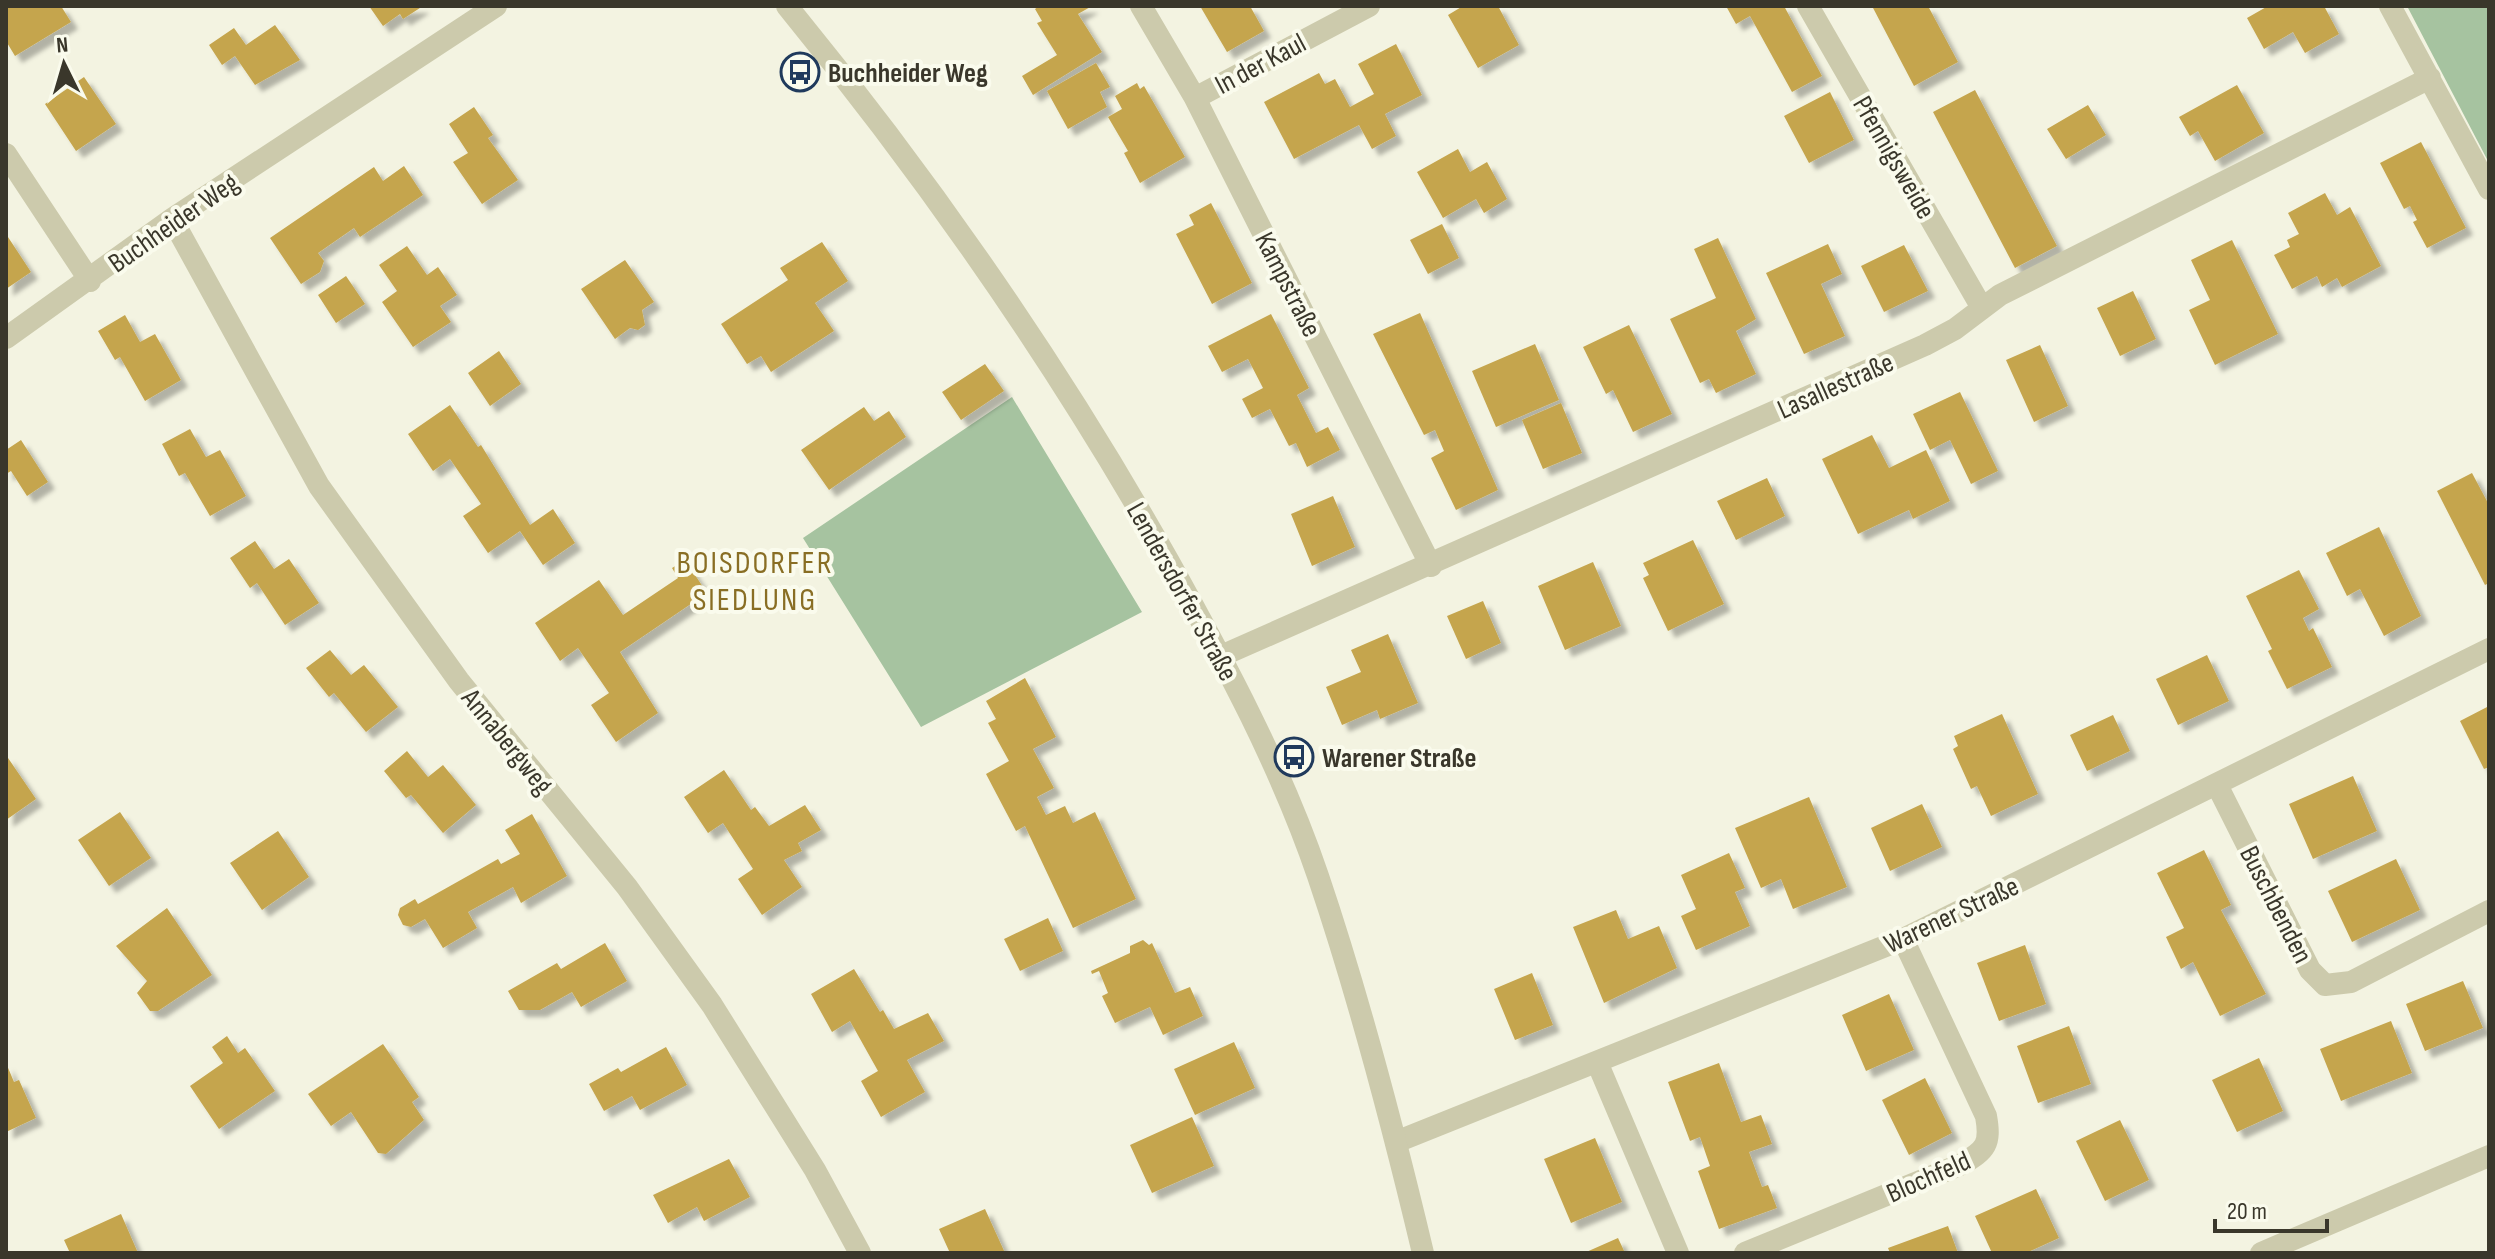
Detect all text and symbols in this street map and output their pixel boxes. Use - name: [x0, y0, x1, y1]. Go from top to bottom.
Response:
- north arrow: [24, 24, 104, 104]
- street label: In der Kaul: [1210, 27, 1312, 102]
- text: N: [55, 32, 69, 60]
- bus stop icon: Buchheider Weg: [779, 51, 821, 93]
- place label: Buchheider Weg: [828, 57, 988, 90]
- street label: Pfennigsweide: [1845, 91, 1942, 225]
- street label: Buchheider Weg: [102, 166, 245, 280]
- street label: Kampstraße: [1247, 227, 1328, 342]
- street label: Lasallestraße: [1772, 346, 1899, 427]
- street label: Lendersdorfer Straße: [1119, 497, 1244, 687]
- district label: BOISDORFER SIEDLUNG: [676, 544, 834, 620]
- street label: Annabergweg: [454, 682, 559, 801]
- bus stop icon: Warener Straße: [1273, 736, 1315, 778]
- place label: Warener Straße: [1322, 742, 1476, 775]
- street label: Buschbenden: [2232, 841, 2319, 969]
- street label: Warener Straße: [1879, 870, 2024, 961]
- street label: Blochfeld: [1882, 1144, 1976, 1210]
- scale bar: [2215, 1183, 2327, 1233]
- text: 20 m: [2227, 1197, 2267, 1226]

